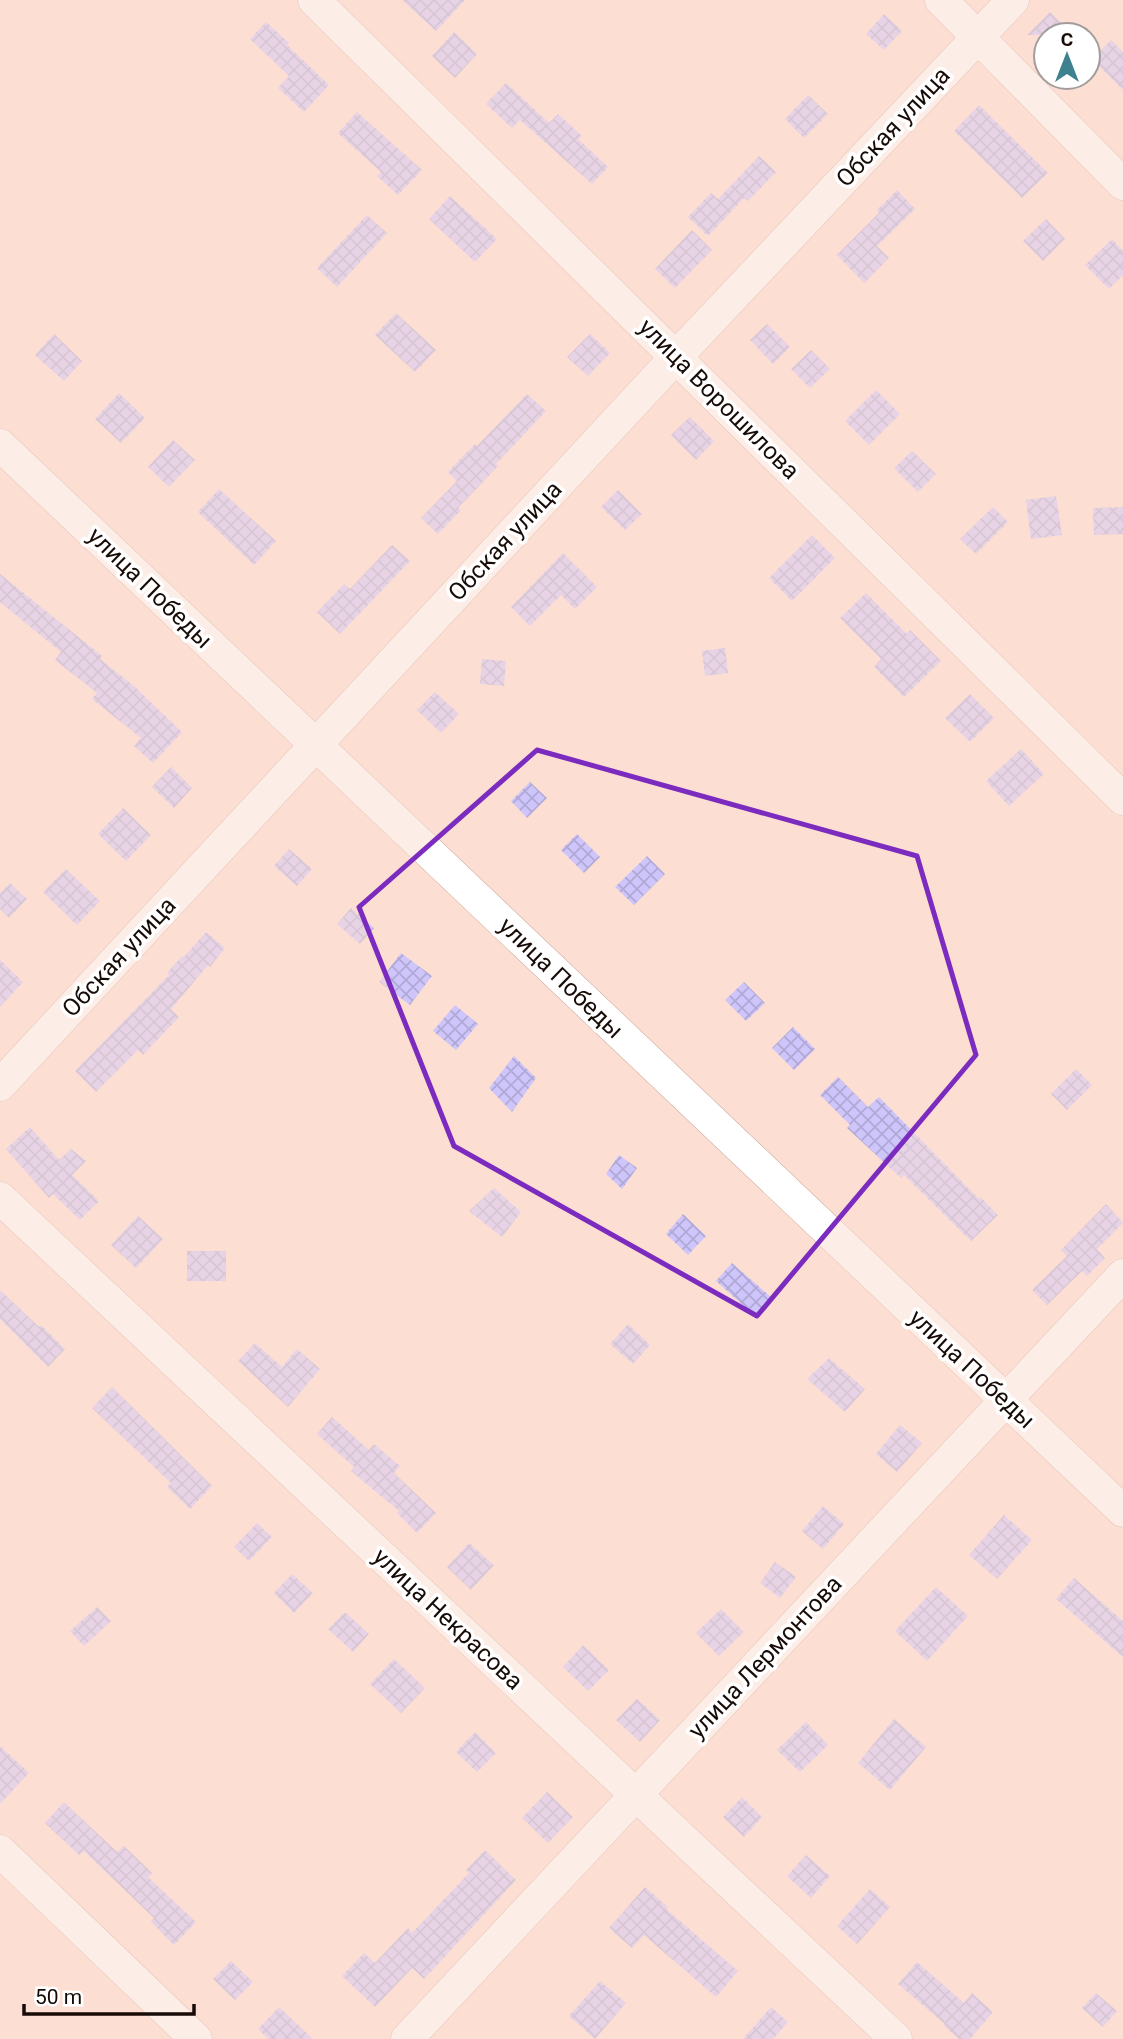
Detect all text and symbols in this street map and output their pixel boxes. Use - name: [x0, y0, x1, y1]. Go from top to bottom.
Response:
- north arrow: [1032, 21, 1102, 91]
- text: С: [1061, 28, 1073, 51]
- street label: Обская улица: [830, 61, 956, 193]
- street label: улица Ворошилова: [633, 313, 805, 485]
- street label: Обская улица: [442, 475, 568, 607]
- street label: улица Победы: [82, 522, 218, 654]
- street label: Обская улица: [56, 891, 182, 1023]
- street label: улица Победы: [493, 912, 629, 1044]
- street label: улица Победы: [903, 1304, 1041, 1434]
- street label: улица Некрасова: [367, 1543, 529, 1695]
- street label: улица Лермонтова: [683, 1570, 847, 1744]
- scale bar: [24, 1972, 194, 2016]
- text: 50 m: [35, 1985, 82, 2009]

